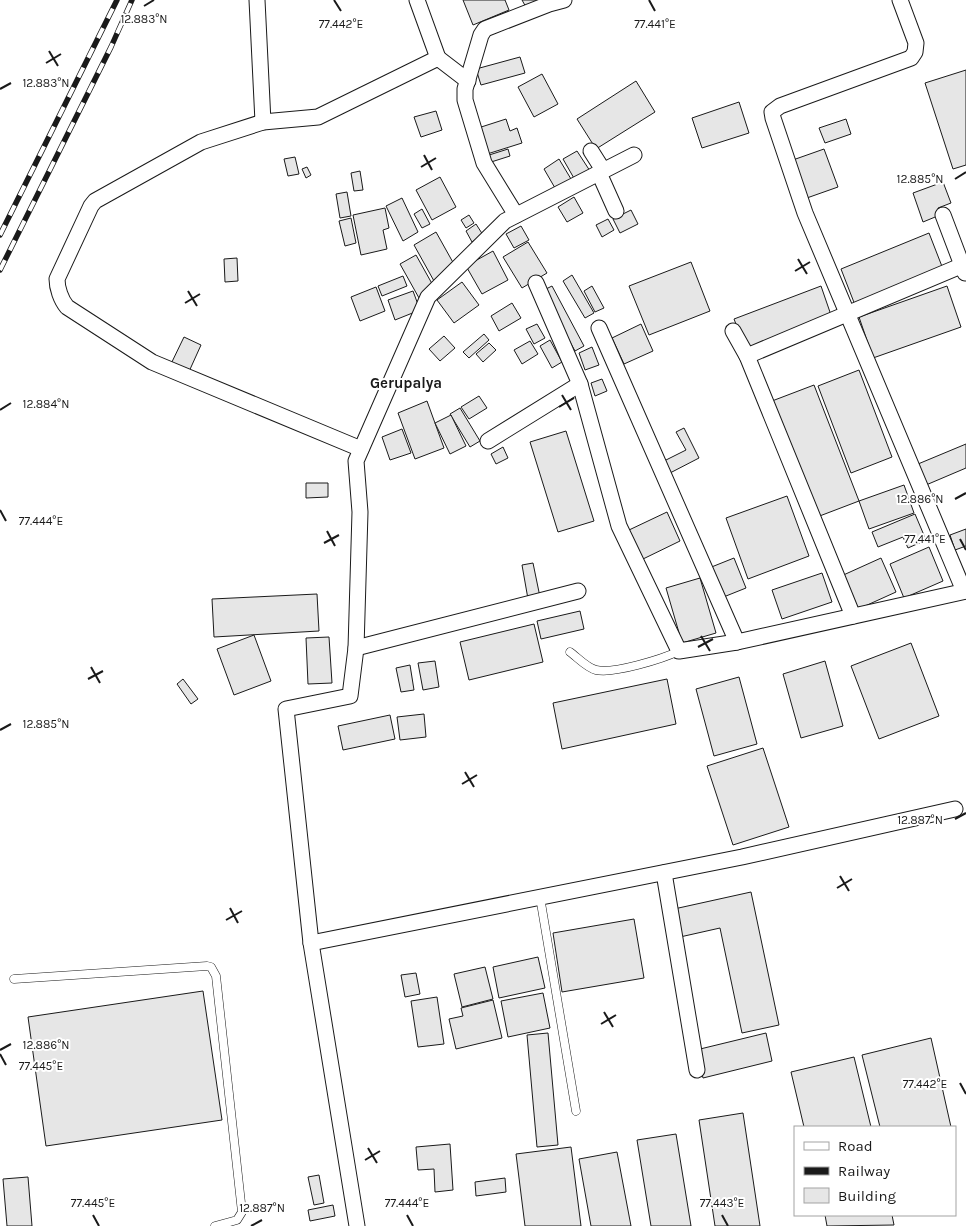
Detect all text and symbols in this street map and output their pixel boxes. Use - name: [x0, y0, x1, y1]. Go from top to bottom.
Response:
- text: 12.883°N: [120, 12, 168, 26]
- text: 77.442°E: [319, 17, 363, 31]
- text: 77.441°E: [634, 17, 676, 31]
- text: 12.883°N: [22, 76, 70, 90]
- text: 12.885°N: [897, 172, 943, 186]
- district label: Gerupalya: [370, 374, 442, 392]
- text: 12.884°N: [23, 397, 69, 411]
- text: 12.886°N: [897, 492, 943, 506]
- text: 77.444°E: [19, 514, 63, 528]
- text: 77.441°E: [904, 532, 946, 546]
- text: 12.885°N: [23, 717, 69, 731]
- text: 12.887°N: [897, 813, 943, 827]
- text: 12.886°N: [23, 1038, 69, 1052]
- text: 77.445°E: [19, 1059, 63, 1073]
- text: 77.442°E: [903, 1077, 947, 1091]
- legend: [794, 1126, 956, 1216]
- text: Road: [838, 1137, 873, 1155]
- text: Railway: [838, 1162, 890, 1180]
- text: Building: [838, 1187, 896, 1205]
- text: 77.445°E: [71, 1196, 115, 1210]
- text: 77.444°E: [385, 1196, 429, 1210]
- text: 77.443°E: [700, 1196, 744, 1210]
- text: 12.887°N: [239, 1201, 285, 1215]

